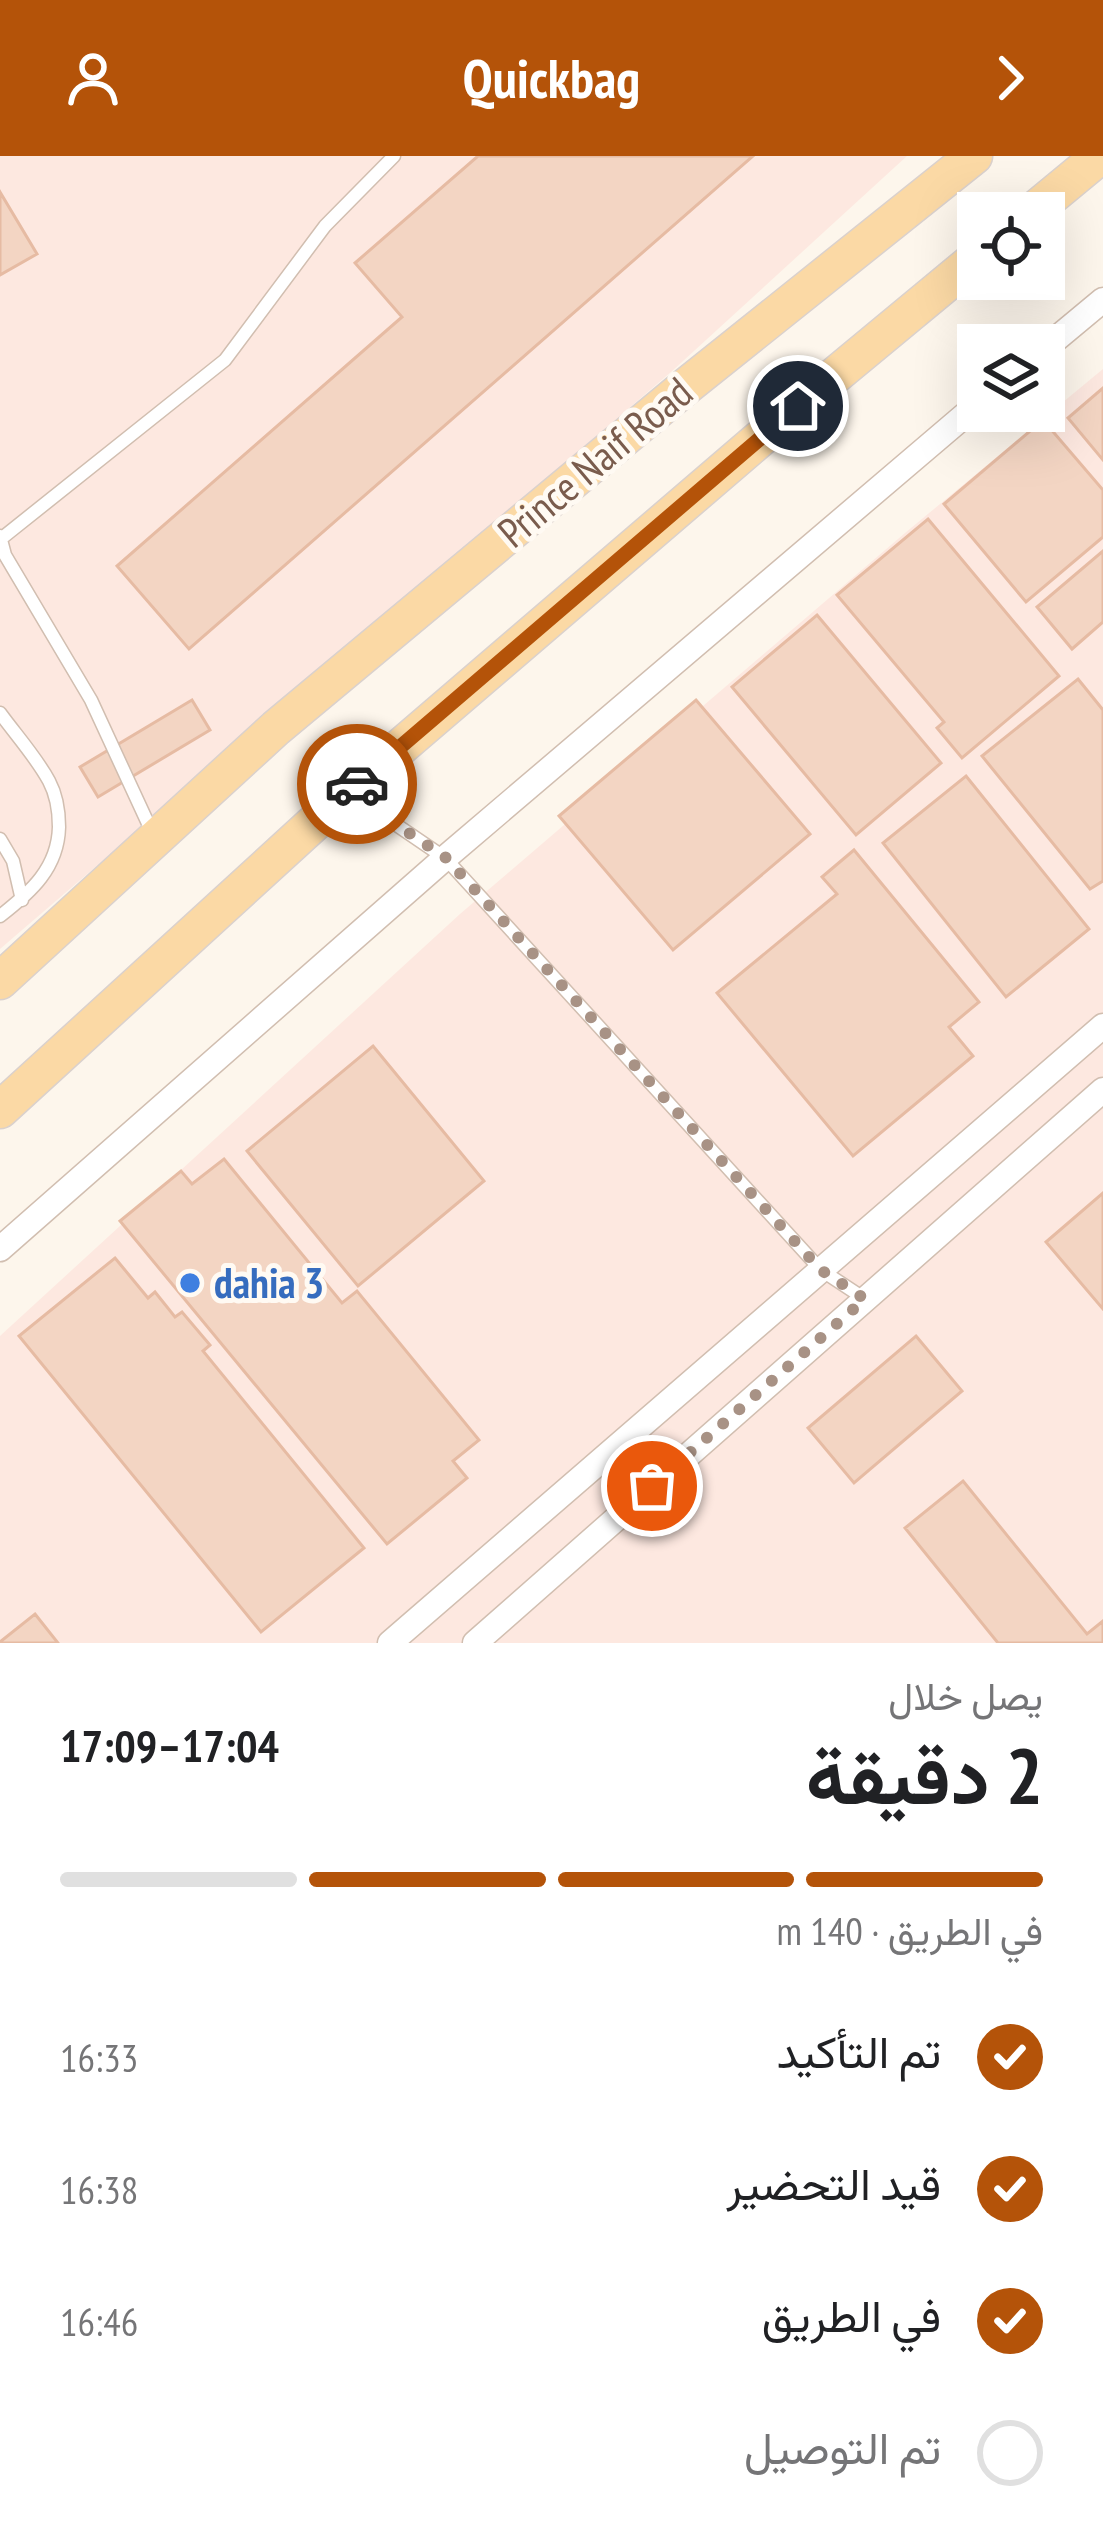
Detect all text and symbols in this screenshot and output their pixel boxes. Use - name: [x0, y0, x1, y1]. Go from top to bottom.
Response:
- text: Quickbag: [463, 43, 640, 113]
- icon: person: [60, 45, 126, 111]
- icon: forward: [977, 45, 1043, 111]
- map controls: [957, 192, 1065, 432]
- button: locate: [957, 192, 1065, 300]
- button: layers: [957, 324, 1065, 432]
- pin: [747, 355, 849, 457]
- street label: Prince Naif Road: [486, 364, 703, 559]
- icon: home: [765, 373, 831, 439]
- courier: [297, 724, 417, 844]
- icon: car: [324, 751, 390, 817]
- place label: dahia 3: [214, 1255, 324, 1310]
- marker: dahia 3: [177, 1270, 203, 1296]
- pin: [601, 1435, 703, 1537]
- icon: bag: [619, 1453, 685, 1519]
- text: يصل خلال: [888, 1670, 1043, 1721]
- text: 17:04–17:09: [60, 1716, 279, 1774]
- text: 2 دقيقة: [806, 1725, 1043, 1826]
- text: في الطريق · 140 m: [777, 1905, 1043, 1956]
- text: تم التأكيد: [777, 2022, 941, 2080]
- icon: check: [977, 2024, 1043, 2090]
- text: 16:33: [60, 2032, 138, 2083]
- text: قيد التحضير: [726, 2154, 941, 2212]
- icon: check: [977, 2156, 1043, 2222]
- text: 16:38: [60, 2164, 138, 2215]
- text: في الطريق: [762, 2286, 941, 2344]
- icon: check: [977, 2288, 1043, 2354]
- text: 16:46: [60, 2296, 138, 2347]
- text: تم التوصيل: [744, 2418, 941, 2476]

